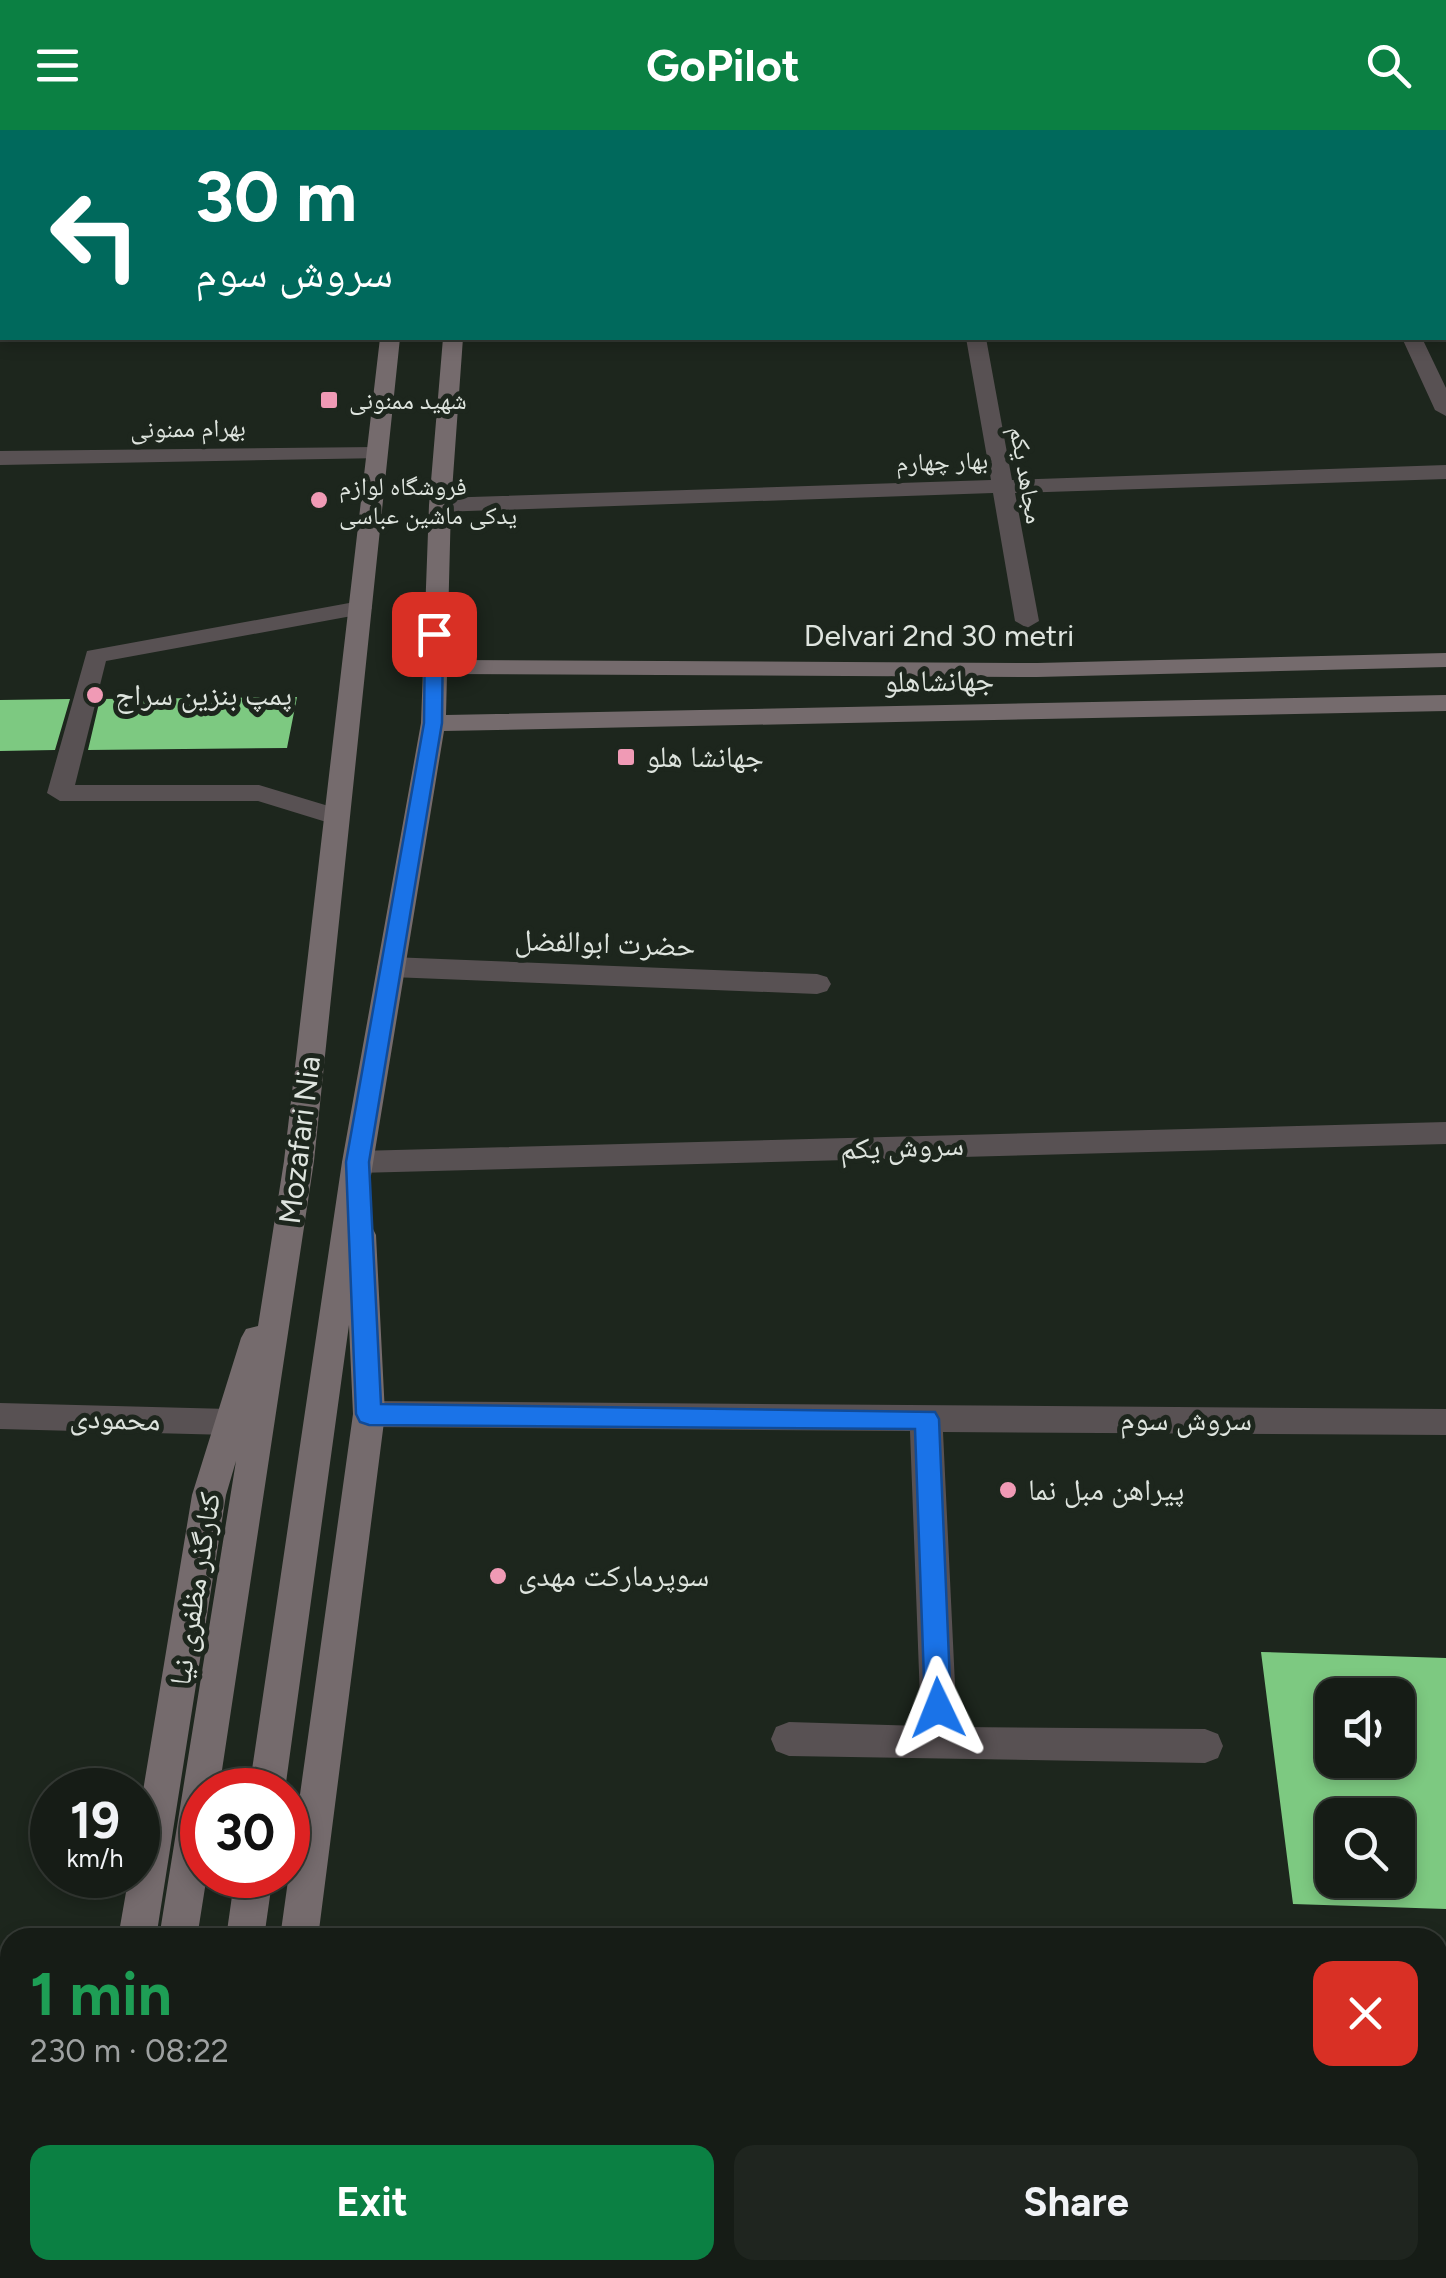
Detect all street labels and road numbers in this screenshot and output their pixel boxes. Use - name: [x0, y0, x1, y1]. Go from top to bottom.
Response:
- street label: بهرام ممنونی: [130, 412, 246, 446]
- street label: مجاهد یکم: [1002, 424, 1050, 526]
- street label: بهار چهارم: [895, 444, 989, 480]
- street label: Delvari 2nd 30 metri: [804, 617, 1074, 654]
- street label: جهانشاهلو: [883, 661, 995, 700]
- street label: حضرت ابوالفضل: [514, 921, 696, 964]
- street label: Mozafari Nia: [271, 1054, 328, 1226]
- street label: سروش یکم: [840, 1126, 964, 1169]
- street label: محمودی: [69, 1398, 161, 1439]
- street label: سروش سوم: [1120, 1401, 1252, 1439]
- street label: کنارگذر مظفری نیا: [161, 1490, 228, 1688]

